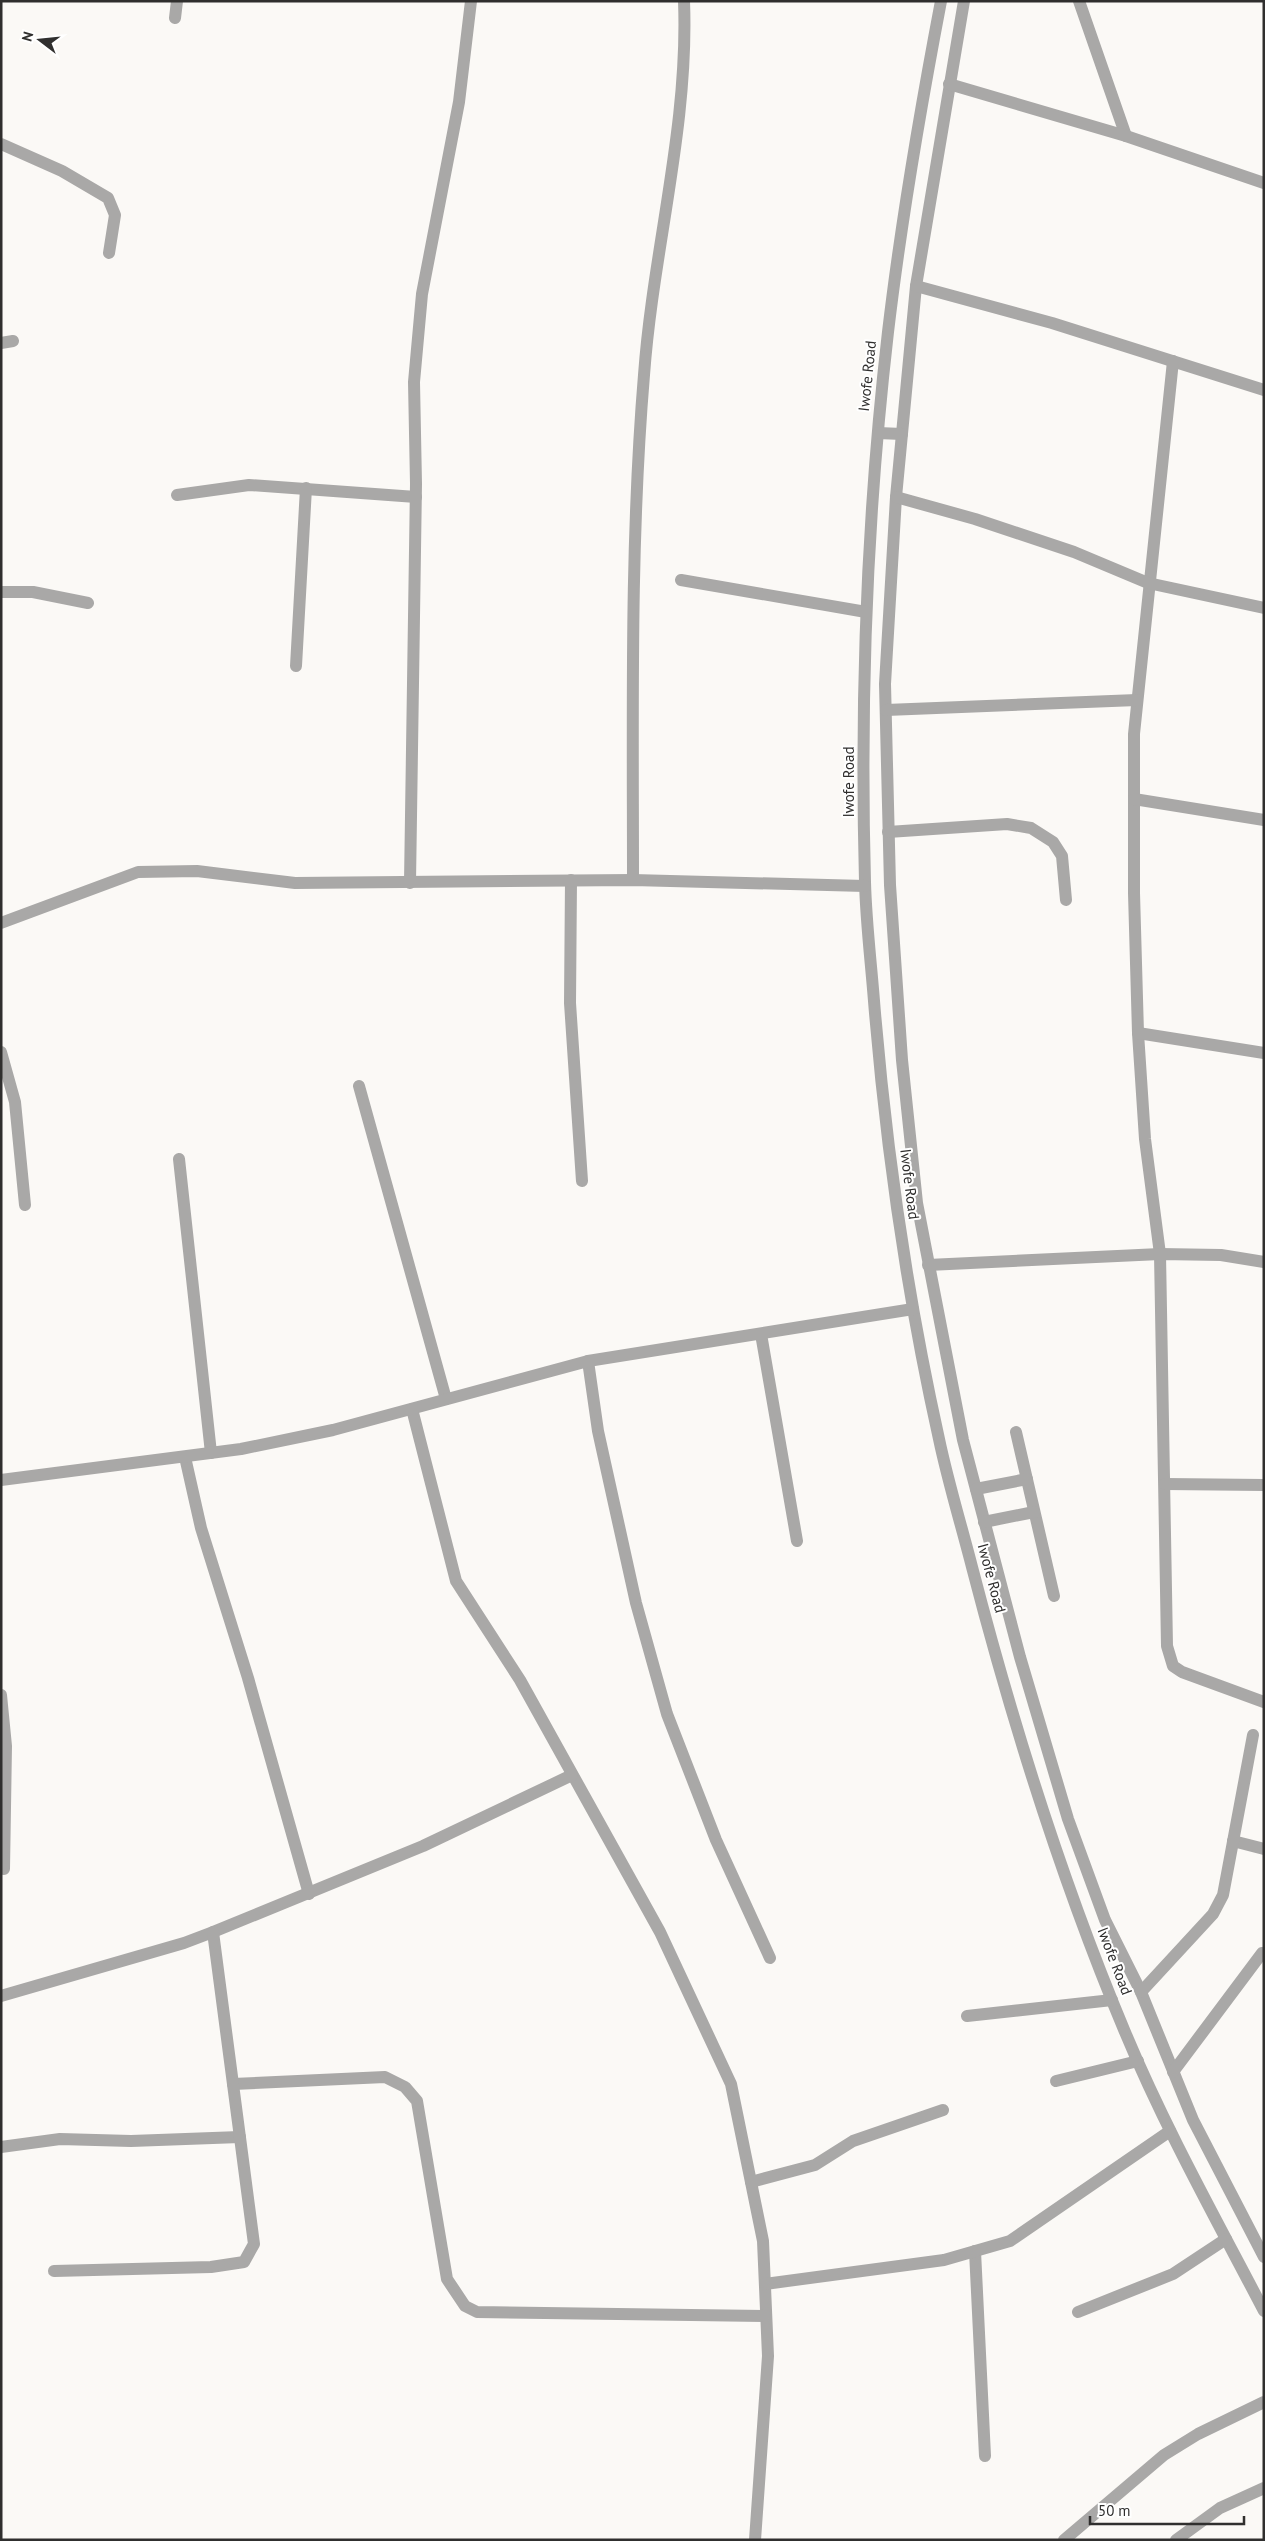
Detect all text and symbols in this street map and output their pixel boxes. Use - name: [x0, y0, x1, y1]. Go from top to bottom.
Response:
- north arrow: [15, 15, 65, 65]
- text: N: [18, 30, 37, 43]
- street label: Iwofe Road: [854, 340, 880, 412]
- street label: Iwofe Road: [839, 746, 858, 818]
- street label: Iwofe Road: [896, 1148, 924, 1220]
- street label: Iwofe Road: [974, 1541, 1010, 1615]
- street label: Iwofe Road: [1093, 1924, 1137, 1998]
- scale bar: [1090, 2494, 1244, 2526]
- text: 50 m: [1098, 2501, 1131, 2520]

